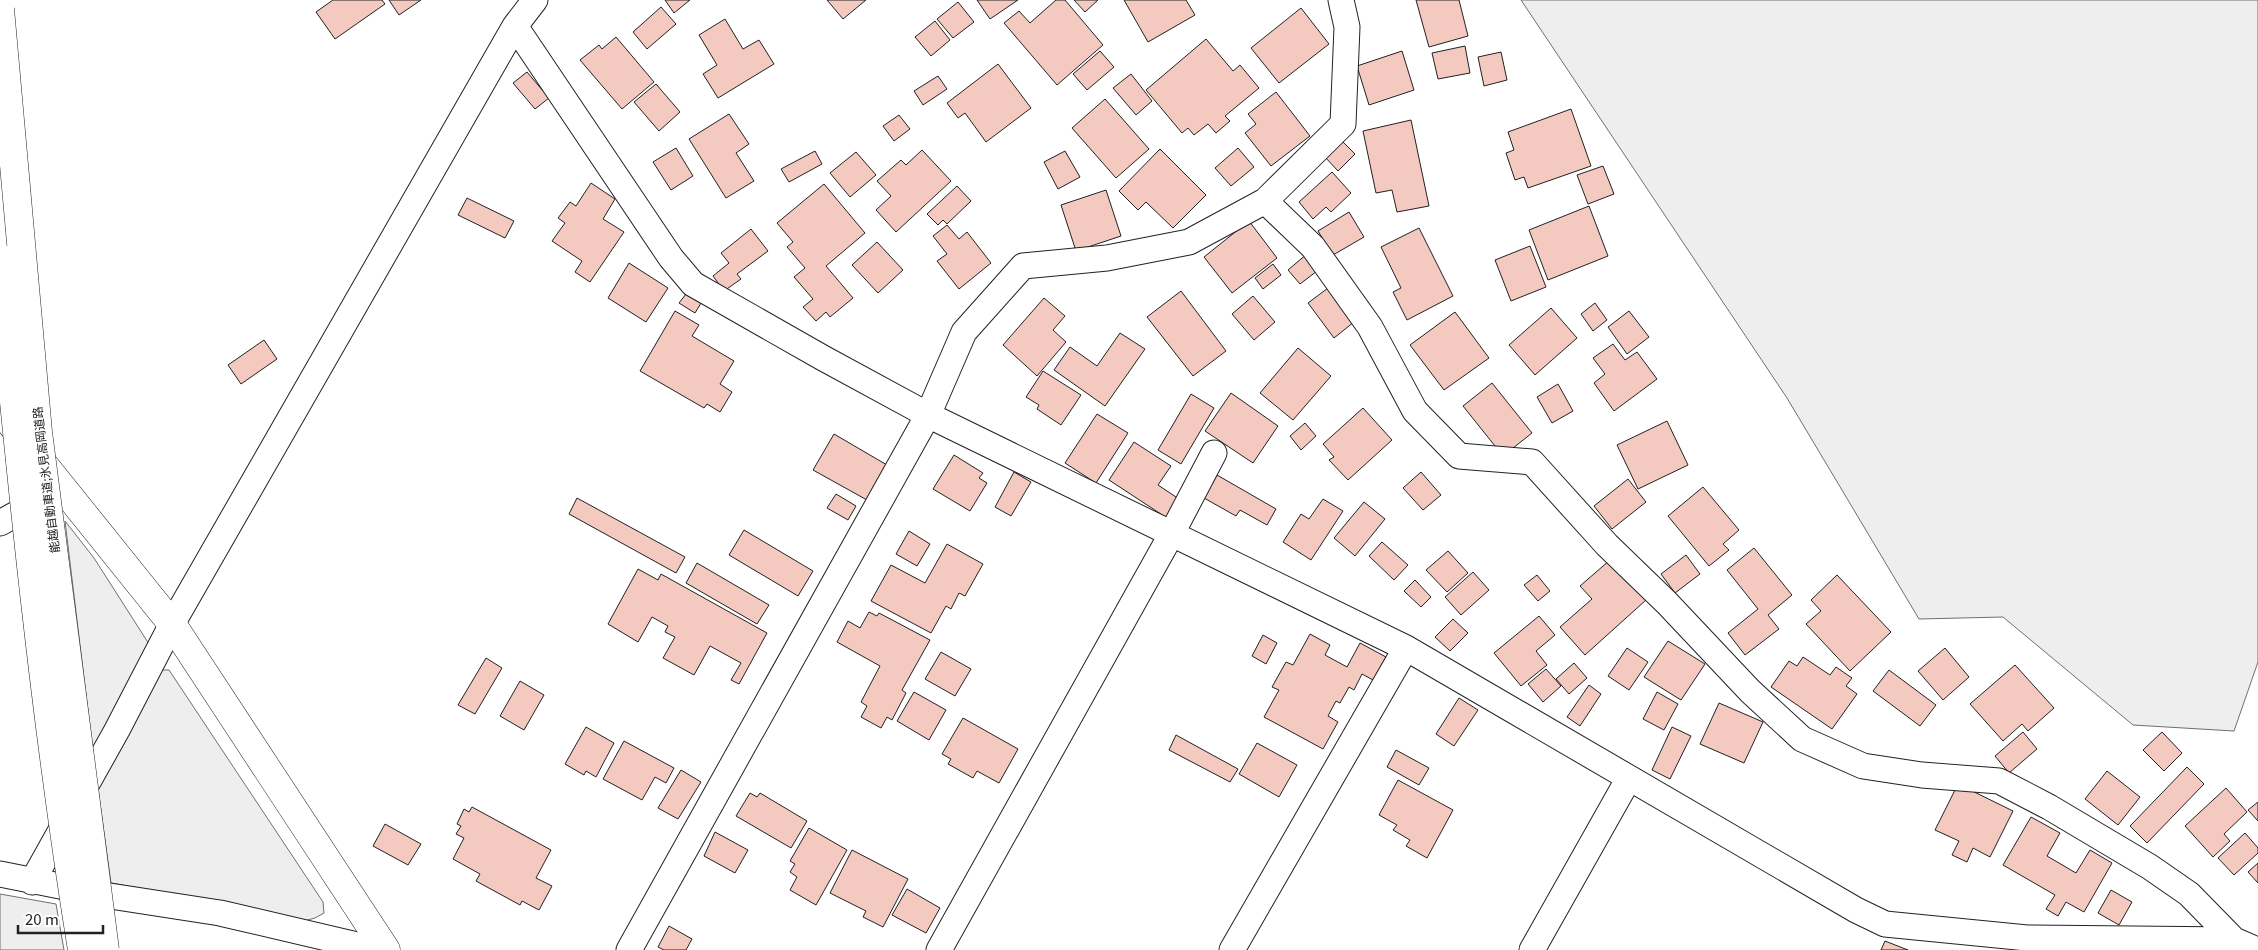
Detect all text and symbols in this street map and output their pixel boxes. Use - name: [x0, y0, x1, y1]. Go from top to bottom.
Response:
- street label: 能越自動車道;氷見高岡道路: [28, 406, 62, 554]
- scale bar: [18, 902, 102, 934]
- text: 20 m: [25, 908, 59, 929]

